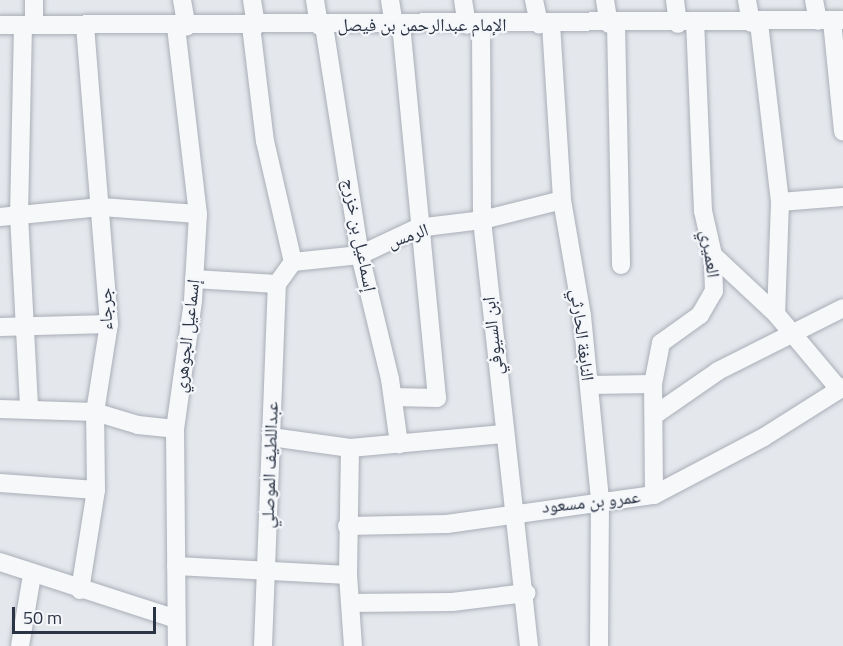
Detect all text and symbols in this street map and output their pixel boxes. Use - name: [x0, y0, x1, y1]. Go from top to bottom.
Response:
- street label: الإمام عبدالرحمن بن فيصل: [338, 14, 506, 36]
- street label: إسماعيل بن خزرج: [337, 177, 381, 293]
- street label: الرمس: [385, 219, 431, 253]
- street label: العميري: [696, 229, 724, 279]
- street label: إسماعيل الجوهري: [169, 278, 205, 394]
- street label: جرجاء: [95, 288, 117, 330]
- street label: النابغة الحارثي: [566, 288, 598, 382]
- street label: ابن السيوفي: [478, 296, 508, 376]
- street label: عبداللطيف الموصلي: [257, 401, 283, 529]
- street label: عمرو بن مسعود: [541, 486, 641, 518]
- scale bar: [15, 595, 159, 633]
- text: 50 m: [23, 604, 62, 631]

